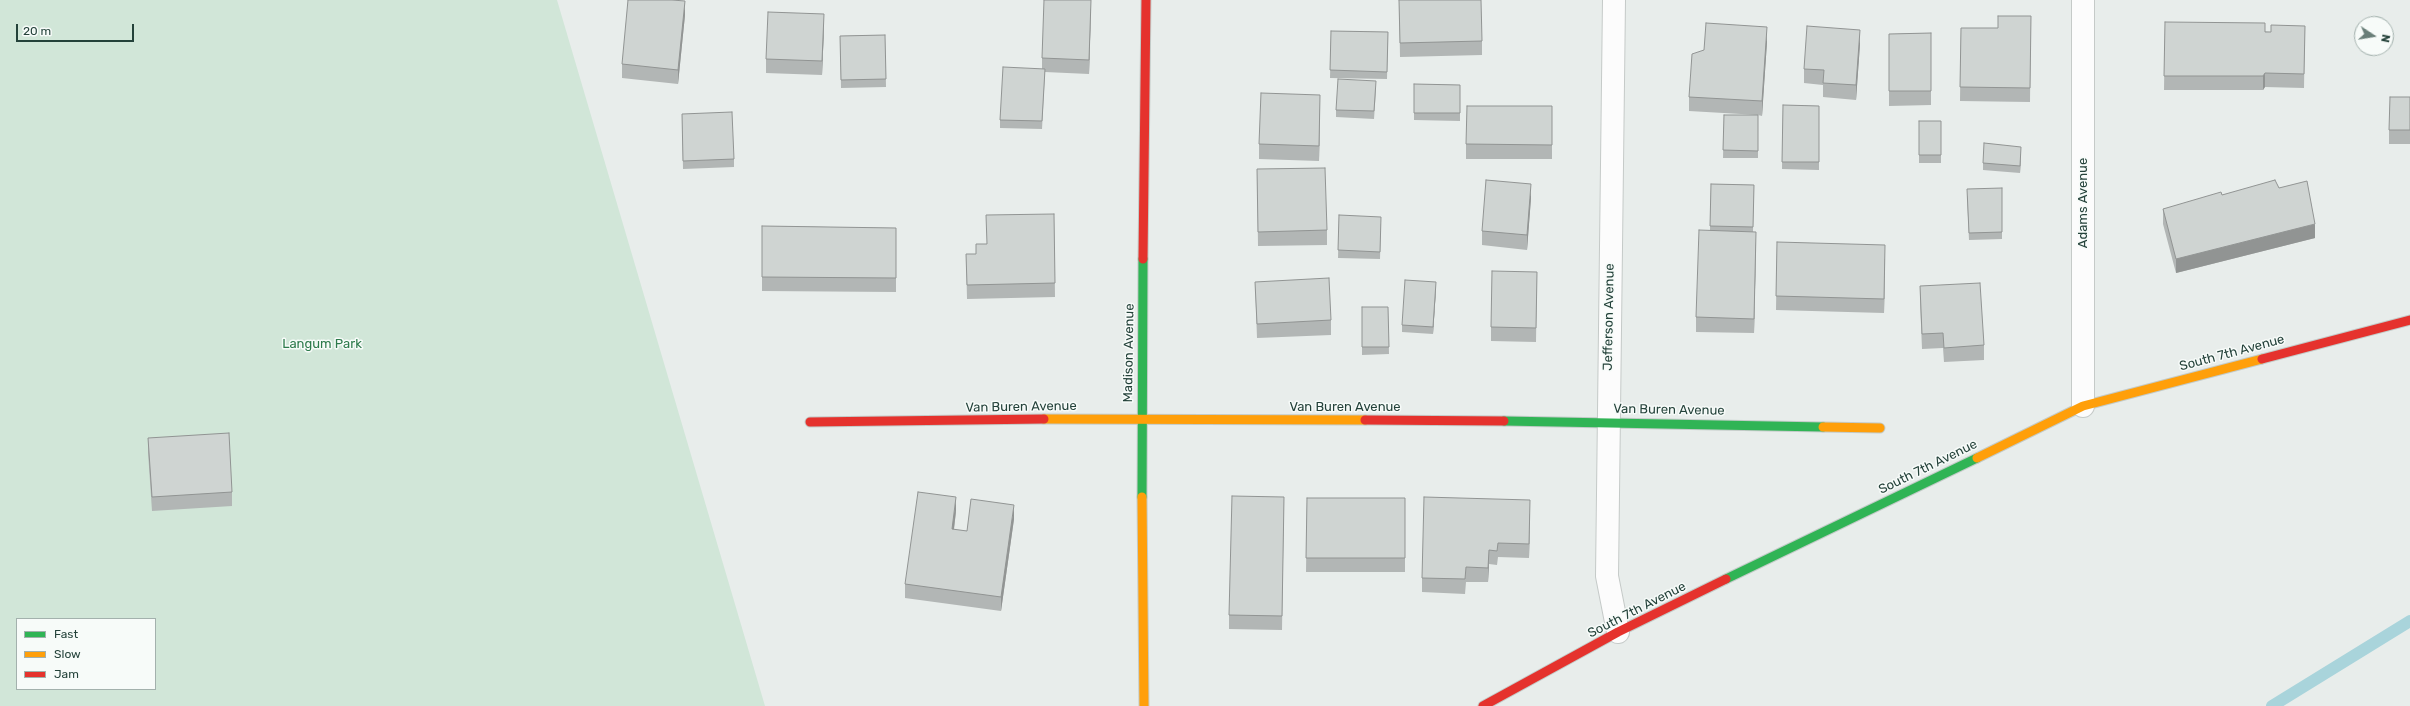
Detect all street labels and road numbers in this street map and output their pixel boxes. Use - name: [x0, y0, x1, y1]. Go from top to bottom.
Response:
- street label: Adams Avenue: [2075, 158, 2091, 248]
- street label: Jefferson Avenue: [1600, 263, 1618, 371]
- street label: Madison Avenue: [1120, 303, 1138, 403]
- street label: South 7th Avenue: [2178, 331, 2286, 375]
- street label: Van Buren Avenue: [965, 398, 1077, 416]
- street label: Van Buren Avenue: [1289, 399, 1401, 415]
- street label: Van Buren Avenue: [1613, 401, 1725, 419]
- street label: South 7th Avenue: [1876, 436, 1980, 498]
- street label: South 7th Avenue: [1585, 579, 1689, 641]

